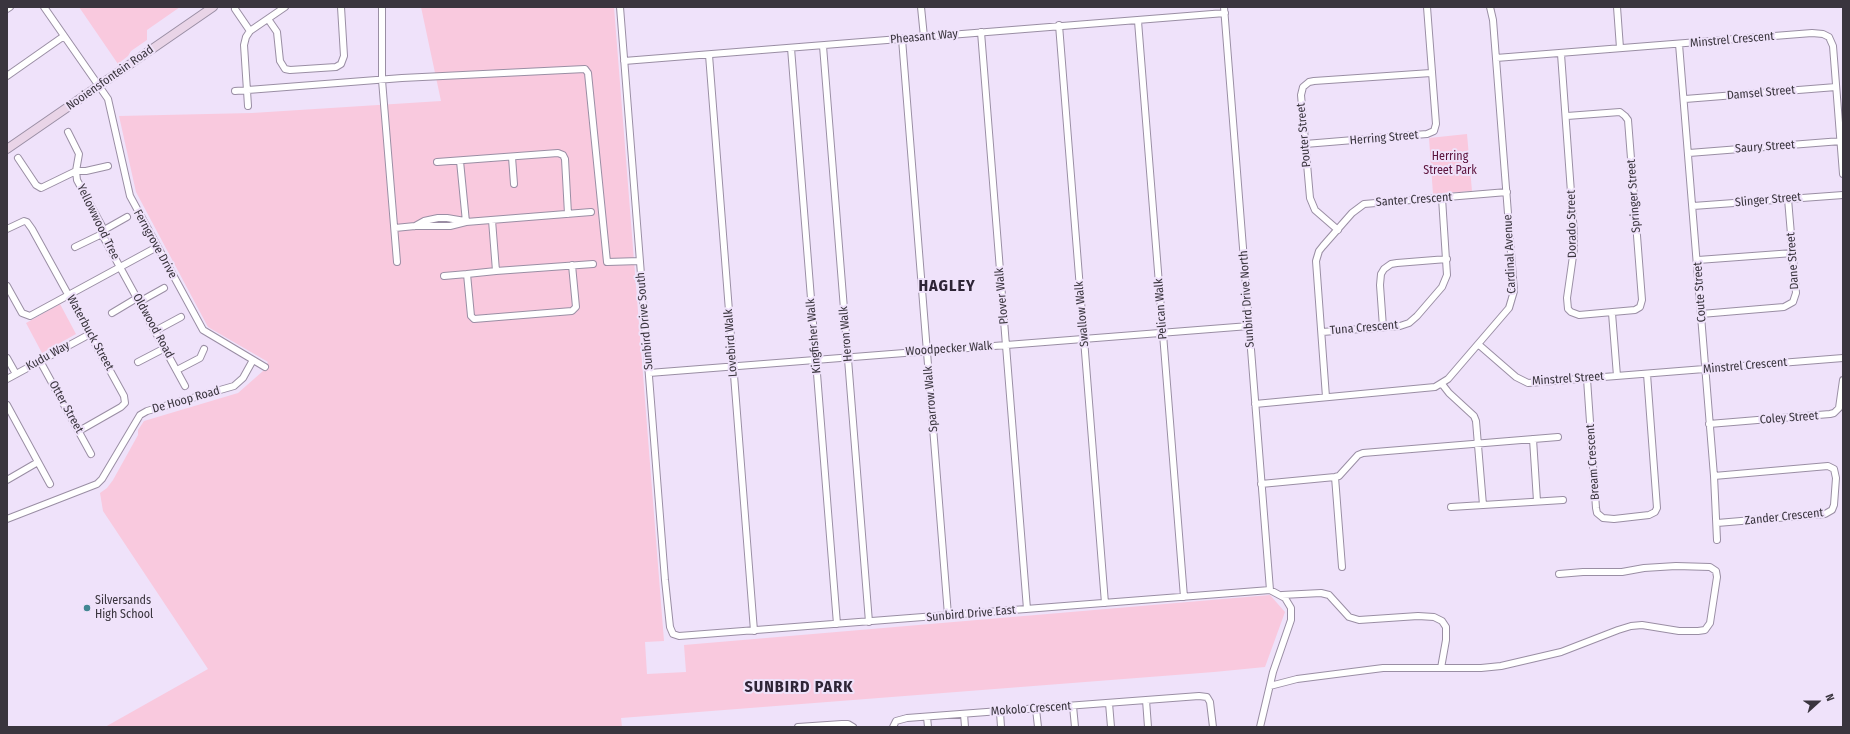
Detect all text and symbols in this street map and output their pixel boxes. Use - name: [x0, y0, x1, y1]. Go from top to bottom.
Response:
- street label: Pheasant Way: [890, 27, 958, 47]
- street label: Minstrel Crescent: [1689, 29, 1775, 51]
- street label: Nooiensfontein Road: [64, 43, 156, 113]
- street label: Damsel Street: [1726, 83, 1796, 103]
- street label: Pouter Street: [1294, 102, 1314, 168]
- street label: Herring Street: [1349, 128, 1419, 148]
- street label: Saury Street: [1735, 138, 1795, 156]
- park label: Herring Street Park: [1423, 150, 1477, 178]
- street label: Springer Street: [1624, 159, 1644, 233]
- street label: Yellowwood Tree: [73, 182, 123, 262]
- street label: Santer Crescent: [1375, 190, 1453, 210]
- street label: Dorado Street: [1564, 190, 1580, 258]
- street label: Slinger Street: [1734, 190, 1802, 210]
- street label: Ferngrove Drive: [130, 207, 180, 281]
- street label: Cardinal Avenue: [1501, 214, 1519, 294]
- street label: Dane Street: [1784, 232, 1802, 290]
- street label: Sunbird Drive North: [1236, 250, 1258, 348]
- street label: Coute Street: [1691, 261, 1709, 323]
- street label: Plover Walk: [992, 267, 1012, 325]
- street label: Sunbird Drive South: [634, 272, 656, 370]
- district label: HAGLEY: [918, 277, 976, 297]
- street label: Pelican Walk: [1152, 278, 1170, 340]
- street label: Swallow Walk: [1072, 281, 1092, 347]
- street label: Oldwood Road: [129, 291, 177, 361]
- street label: Waterbuck Street: [63, 293, 117, 373]
- street label: Kingfisher Walk: [804, 298, 824, 374]
- street label: Heron Walk: [836, 306, 856, 362]
- street label: Lovebird Walk: [721, 308, 741, 378]
- street label: Tuna Crescent: [1329, 318, 1399, 338]
- street label: Kudu Way: [24, 338, 72, 374]
- street label: Woodpecker Walk: [905, 339, 993, 359]
- street label: Minstrel Crescent: [1702, 355, 1788, 377]
- street label: Sparrow Walk: [921, 365, 941, 433]
- street label: Minstrel Street: [1531, 369, 1605, 389]
- street label: Otter Street: [46, 378, 86, 436]
- street label: De Hoop Road: [151, 383, 221, 417]
- street label: Coley Street: [1759, 409, 1819, 427]
- street label: Bream Crescent: [1583, 424, 1603, 500]
- street label: Zander Crescent: [1744, 506, 1824, 528]
- place label: Silversands High School: [95, 594, 153, 622]
- marker: Silversands High School: [82, 603, 92, 613]
- street label: Sunbird Drive East: [926, 603, 1016, 625]
- district label: SUNBIRD PARK: [744, 678, 854, 698]
- north arrow: [1798, 682, 1838, 722]
- text: N: [1822, 692, 1837, 703]
- street label: Mokolo Crescent: [990, 699, 1072, 719]

